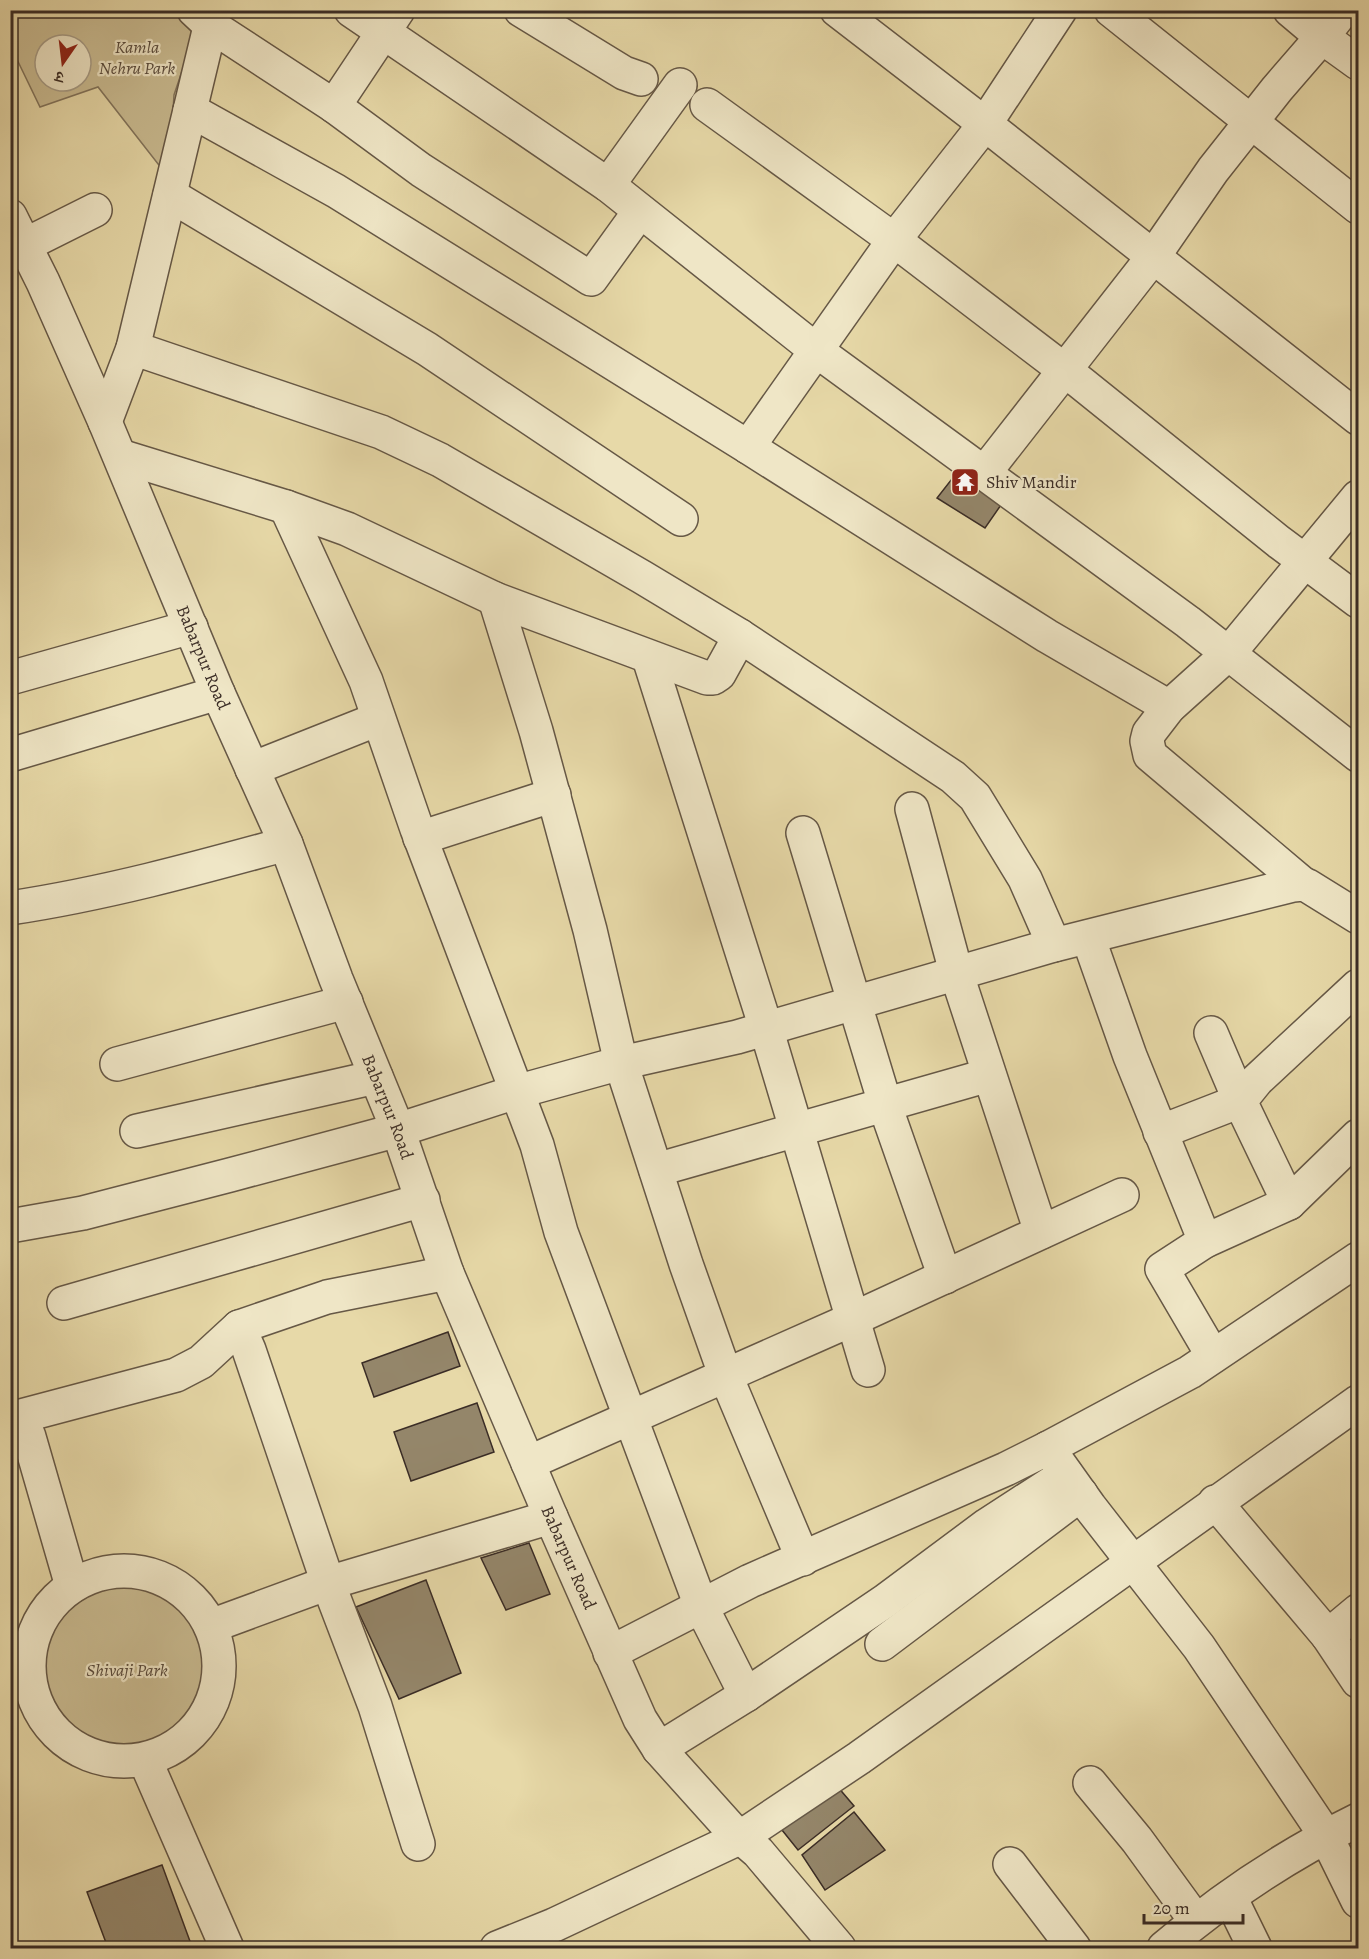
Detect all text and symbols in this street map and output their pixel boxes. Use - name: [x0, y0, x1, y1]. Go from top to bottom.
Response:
- north arrow: [33, 33, 93, 93]
- park label: Kamla Nehru Park: [99, 35, 175, 80]
- text: उ: [51, 64, 67, 88]
- temple icon: Shiv Mandir: [949, 466, 981, 498]
- place label: Shiv Mandir: [986, 470, 1077, 494]
- street label: Babarpur Road: [171, 602, 236, 714]
- street label: Babarpur Road: [356, 1051, 419, 1163]
- street label: Babarpur Road: [536, 1502, 602, 1613]
- park label: Shivaji Park: [86, 1658, 168, 1682]
- scale bar: [1144, 1887, 1243, 1925]
- text: 20 m: [1153, 1896, 1190, 1920]

